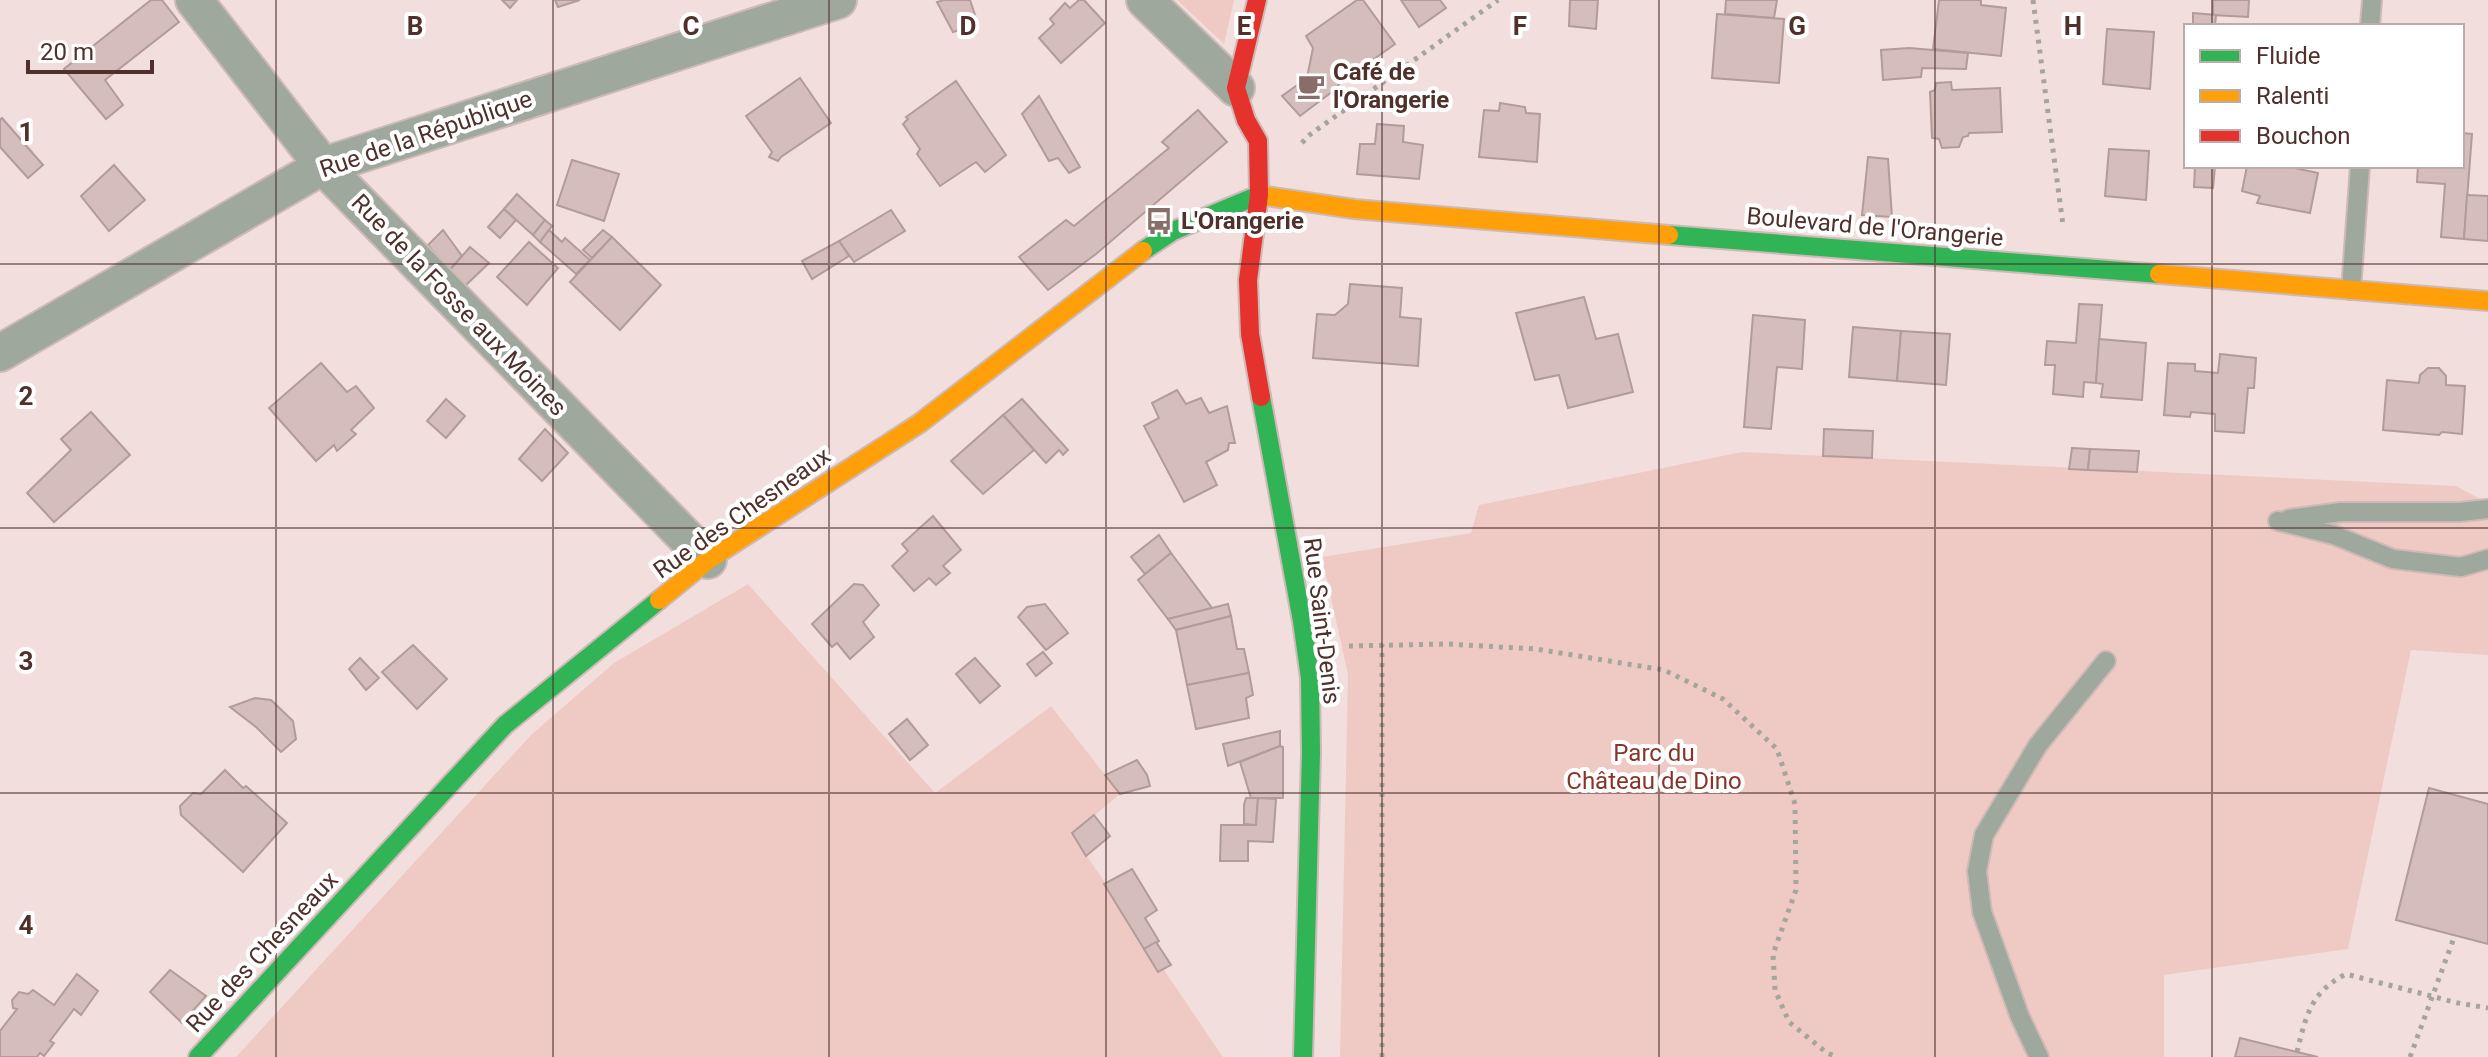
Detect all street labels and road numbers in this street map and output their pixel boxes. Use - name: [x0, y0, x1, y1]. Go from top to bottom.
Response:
- street label: Rue de la République: [316, 85, 536, 183]
- street label: Rue de la Fosse aux Moines: [346, 188, 572, 422]
- street label: Boulevard de l'Orangerie: [1745, 202, 2005, 252]
- street label: Rue des Chesneaux: [648, 441, 836, 585]
- street label: Rue Saint-Denis: [1298, 536, 1346, 706]
- street label: Rue des Chesneaux: [180, 866, 344, 1038]

